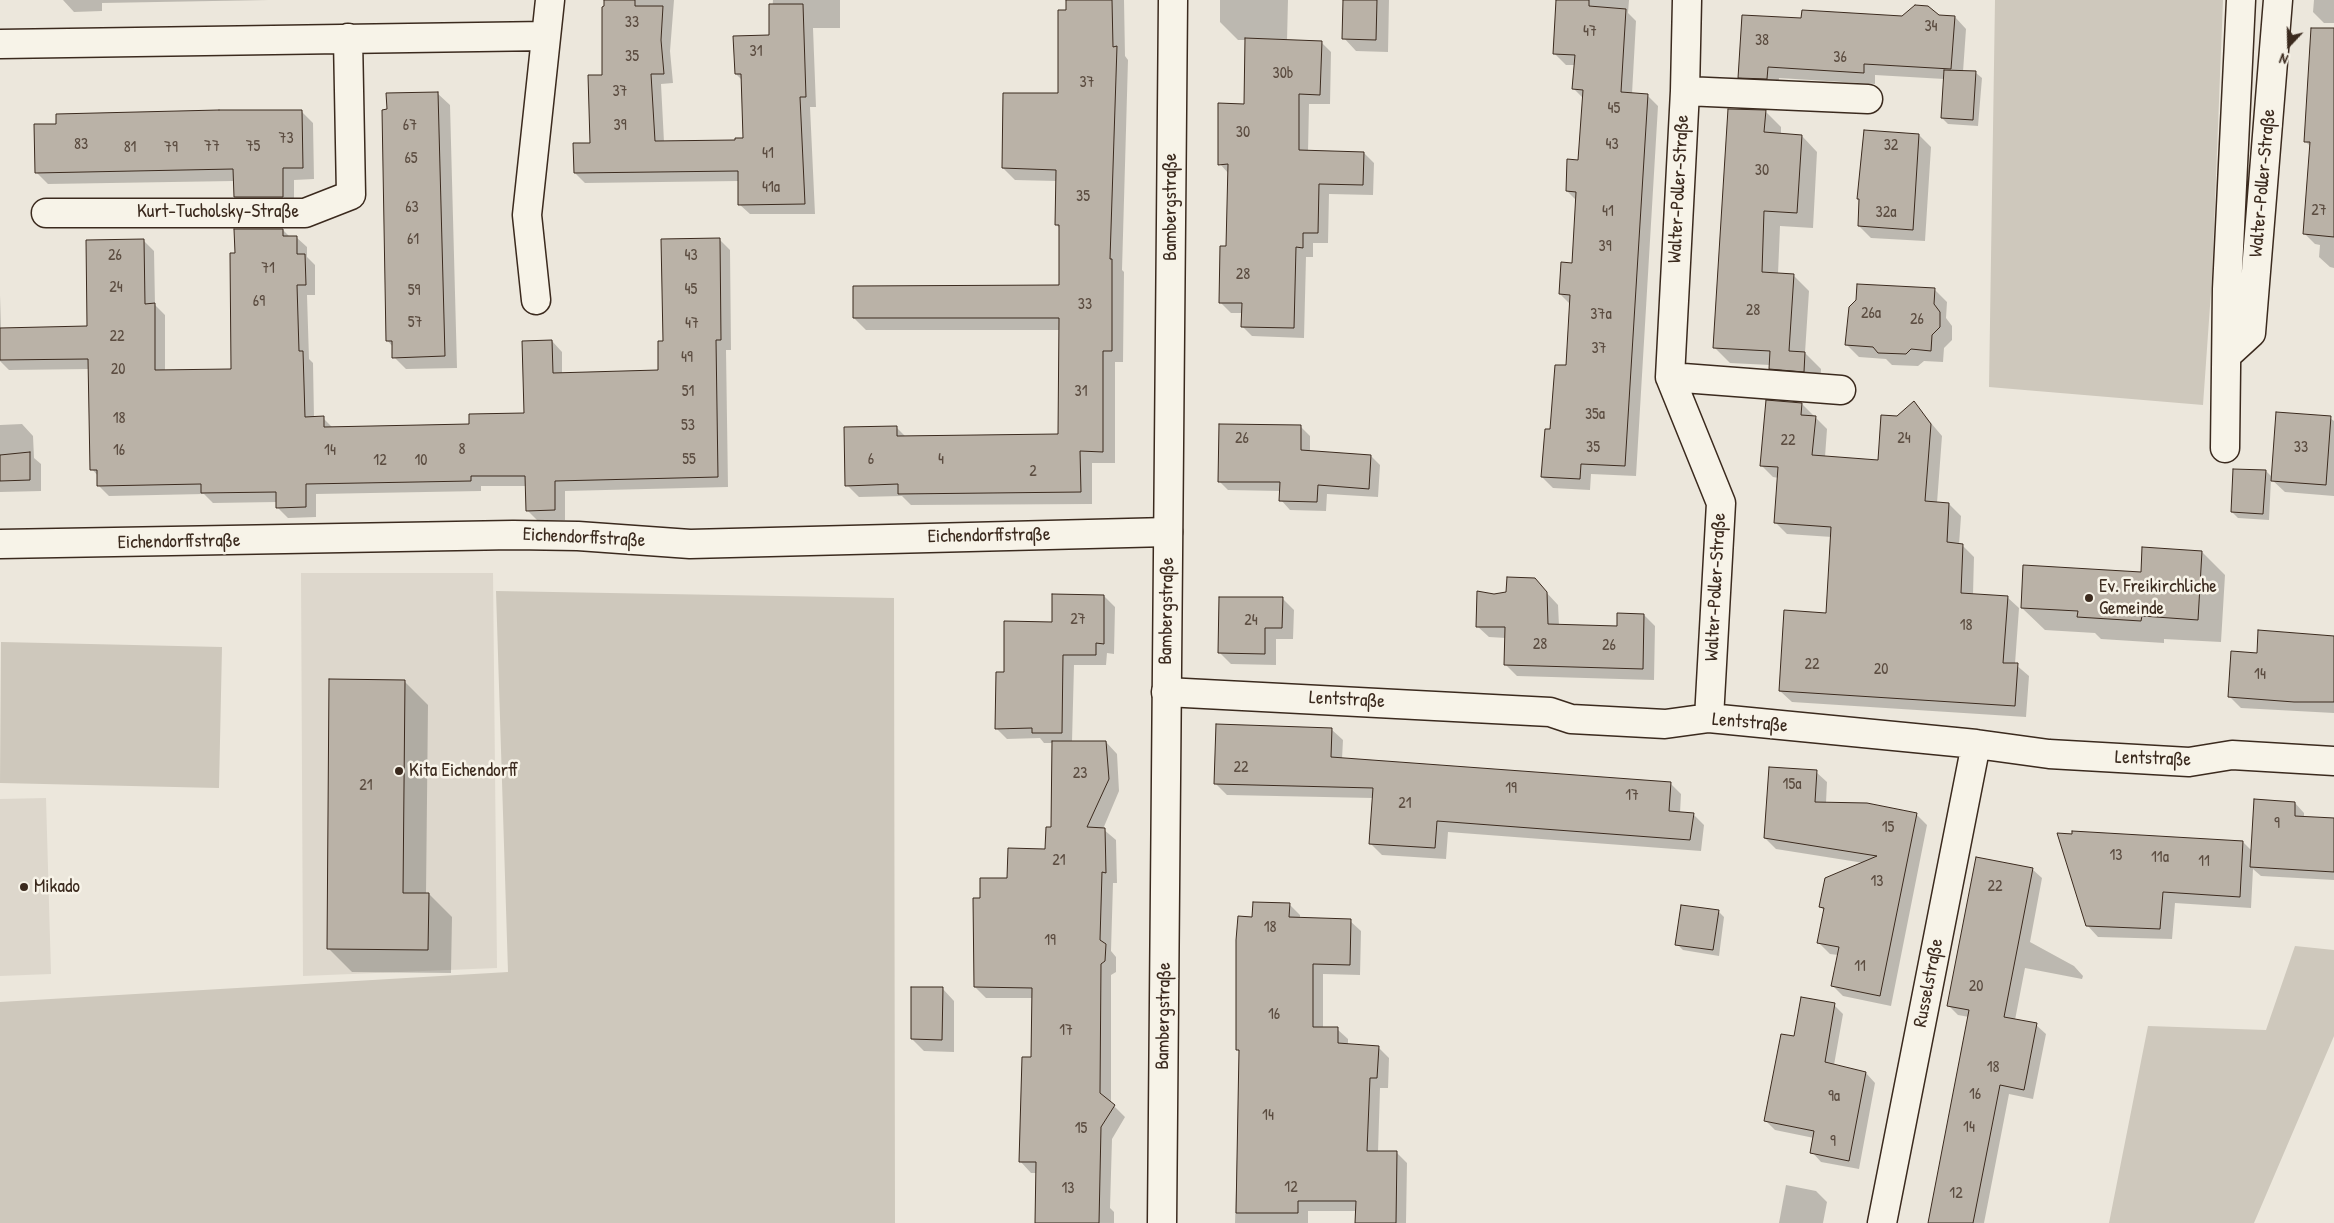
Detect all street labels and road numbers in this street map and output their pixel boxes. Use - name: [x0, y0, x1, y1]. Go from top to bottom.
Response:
- street label: Walter-Poller-Straße: [2245, 108, 2281, 258]
- street label: Walter-Poller-Straße: [1664, 114, 1694, 264]
- street label: Bambergstraße: [1160, 153, 1182, 261]
- street label: Kurt-Tucholsky-Straße: [137, 201, 299, 223]
- street label: Walter-Poller-Straße: [1701, 512, 1731, 662]
- street label: Eichendorffstraße: [522, 523, 646, 553]
- street label: Eichendorffstraße: [927, 524, 1051, 548]
- street label: Eichendorffstraße: [117, 530, 241, 554]
- street label: Bambergstraße: [1155, 557, 1179, 665]
- street label: Lentstraße: [1308, 687, 1386, 713]
- street label: Lentstraße: [1711, 708, 1789, 738]
- street label: Lentstraße: [2115, 746, 2191, 772]
- street label: Russelstraße: [1909, 937, 1949, 1029]
- street label: Bambergstraße: [1152, 962, 1176, 1070]

